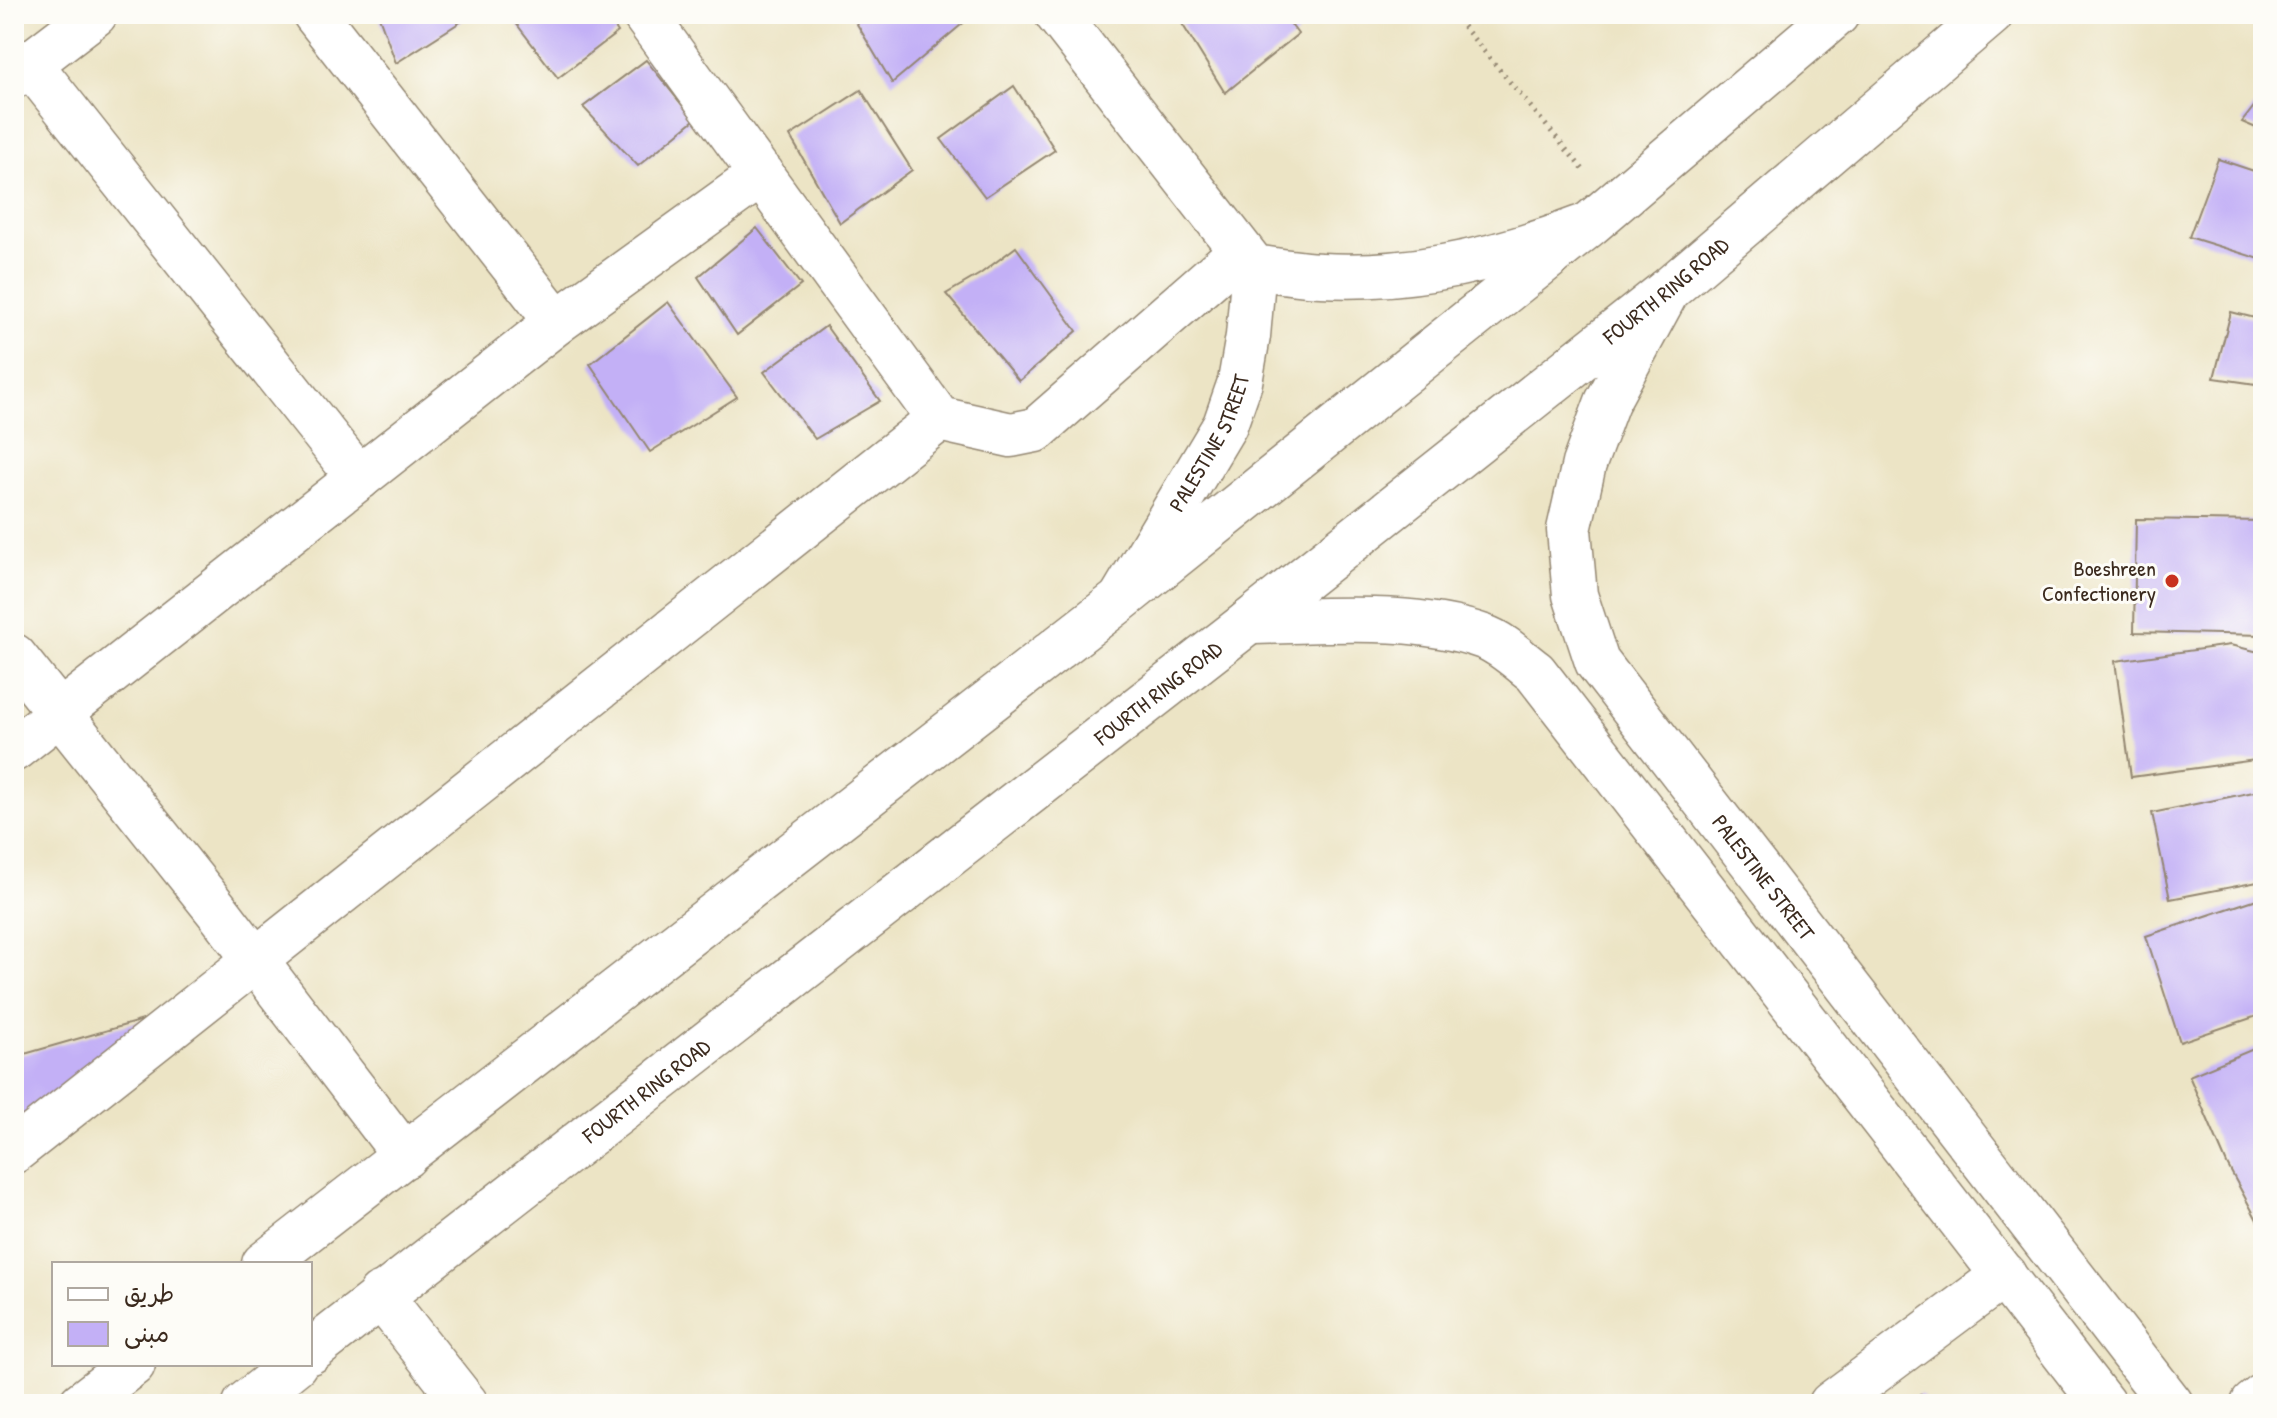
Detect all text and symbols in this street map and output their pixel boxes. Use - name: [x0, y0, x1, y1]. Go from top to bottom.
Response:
- street label: FOURTH RING ROAD: [1596, 230, 1735, 352]
- street label: PALESTINE STREET: [1162, 371, 1256, 517]
- place label: Boeshreen Confectionery: [2042, 553, 2156, 608]
- marker: Boeshreen Confectionery: [2163, 572, 2181, 590]
- street label: FOURTH RING ROAD: [1087, 633, 1228, 753]
- street label: PALESTINE STREET: [1705, 808, 1822, 947]
- street label: FOURTH RING ROAD: [575, 1031, 717, 1150]
- legend: [52, 1262, 312, 1366]
- text: طريق: [124, 1277, 174, 1309]
- text: مبنى: [124, 1317, 169, 1349]

